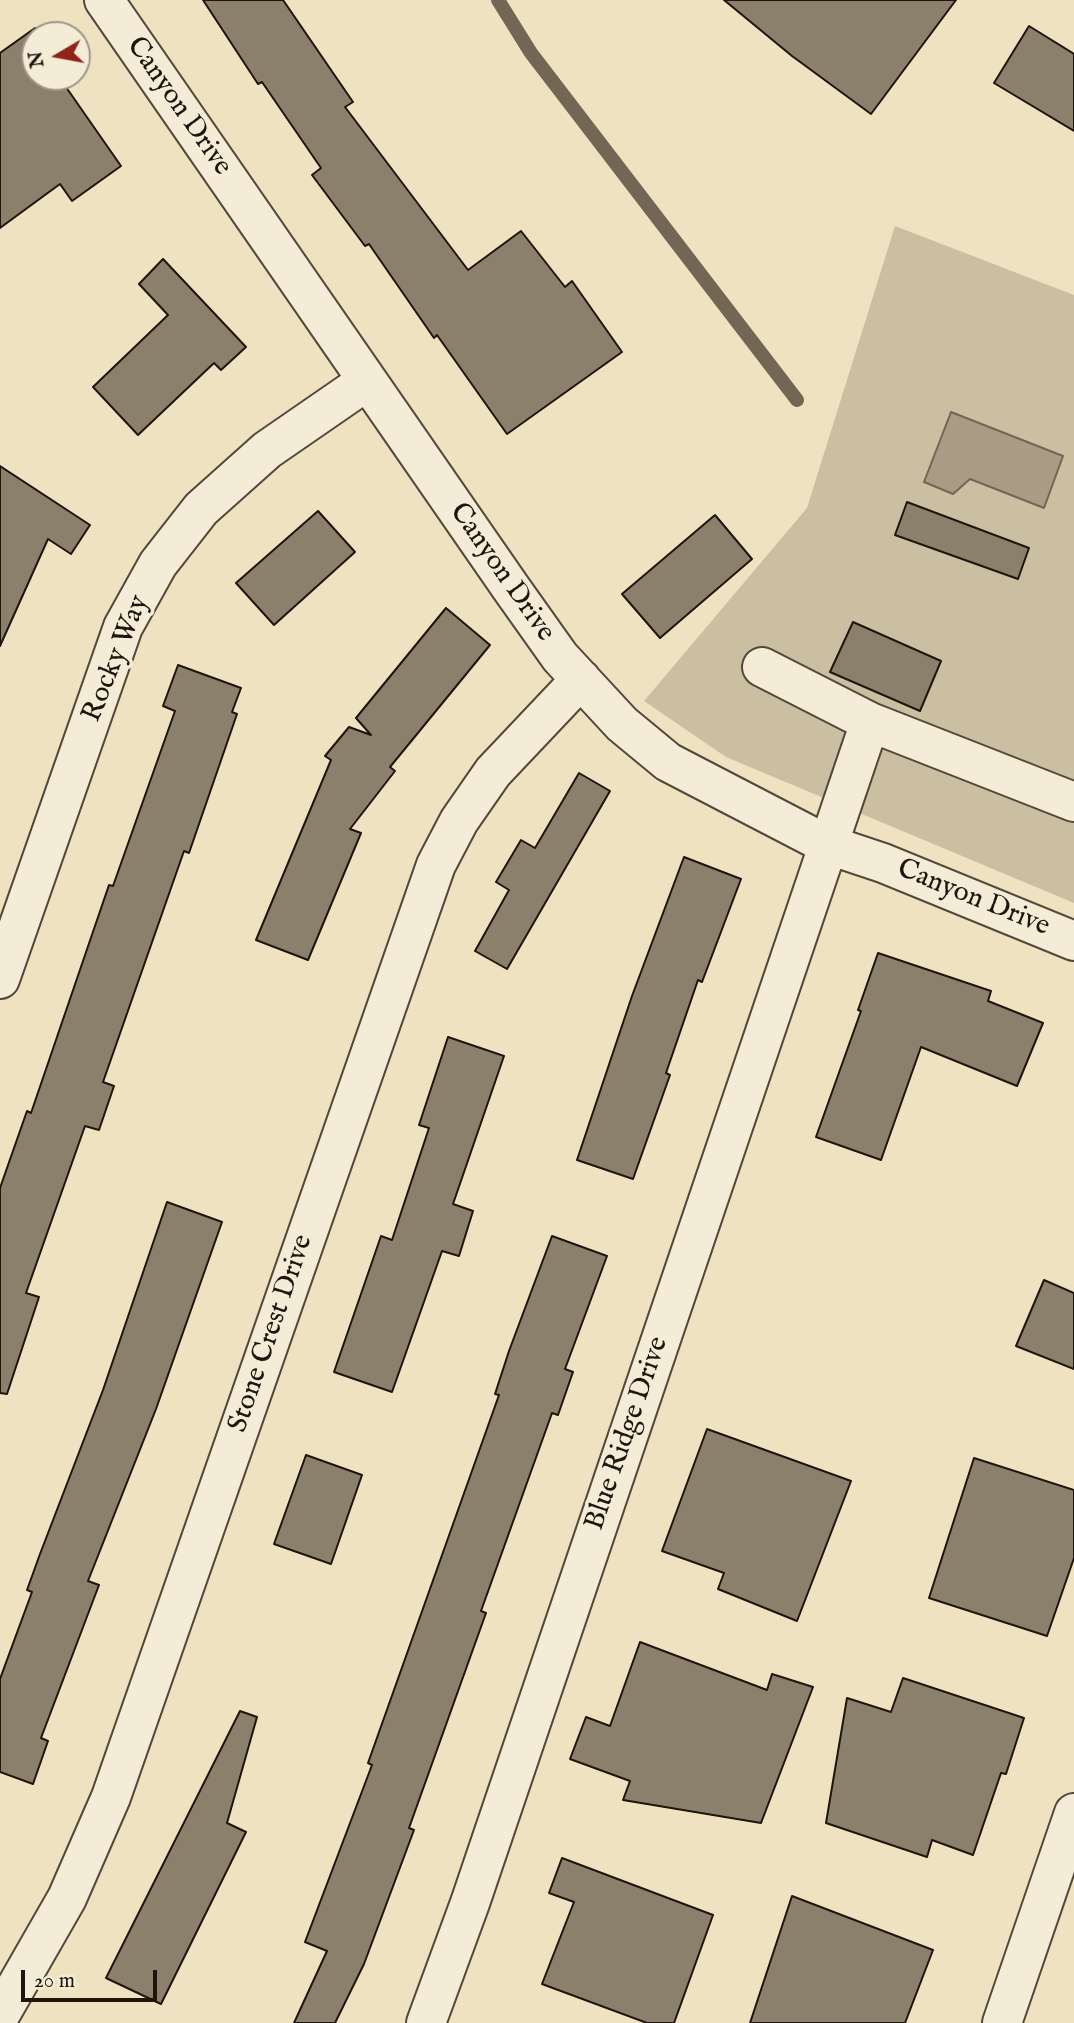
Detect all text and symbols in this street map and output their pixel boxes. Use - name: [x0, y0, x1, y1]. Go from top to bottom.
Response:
- north arrow: [21, 21, 91, 91]
- street label: Canyon Drive: [118, 31, 238, 183]
- text: N: [24, 49, 51, 69]
- street label: Canyon Drive: [441, 497, 561, 649]
- street label: Rocky Way: [76, 591, 158, 727]
- street label: Canyon Drive: [892, 853, 1054, 945]
- street label: Stone Crest Drive: [222, 1231, 322, 1437]
- street label: Blue Ridge Drive: [579, 1333, 677, 1535]
- scale bar: [24, 1956, 161, 2000]
- text: 20 m: [34, 1968, 75, 1995]

